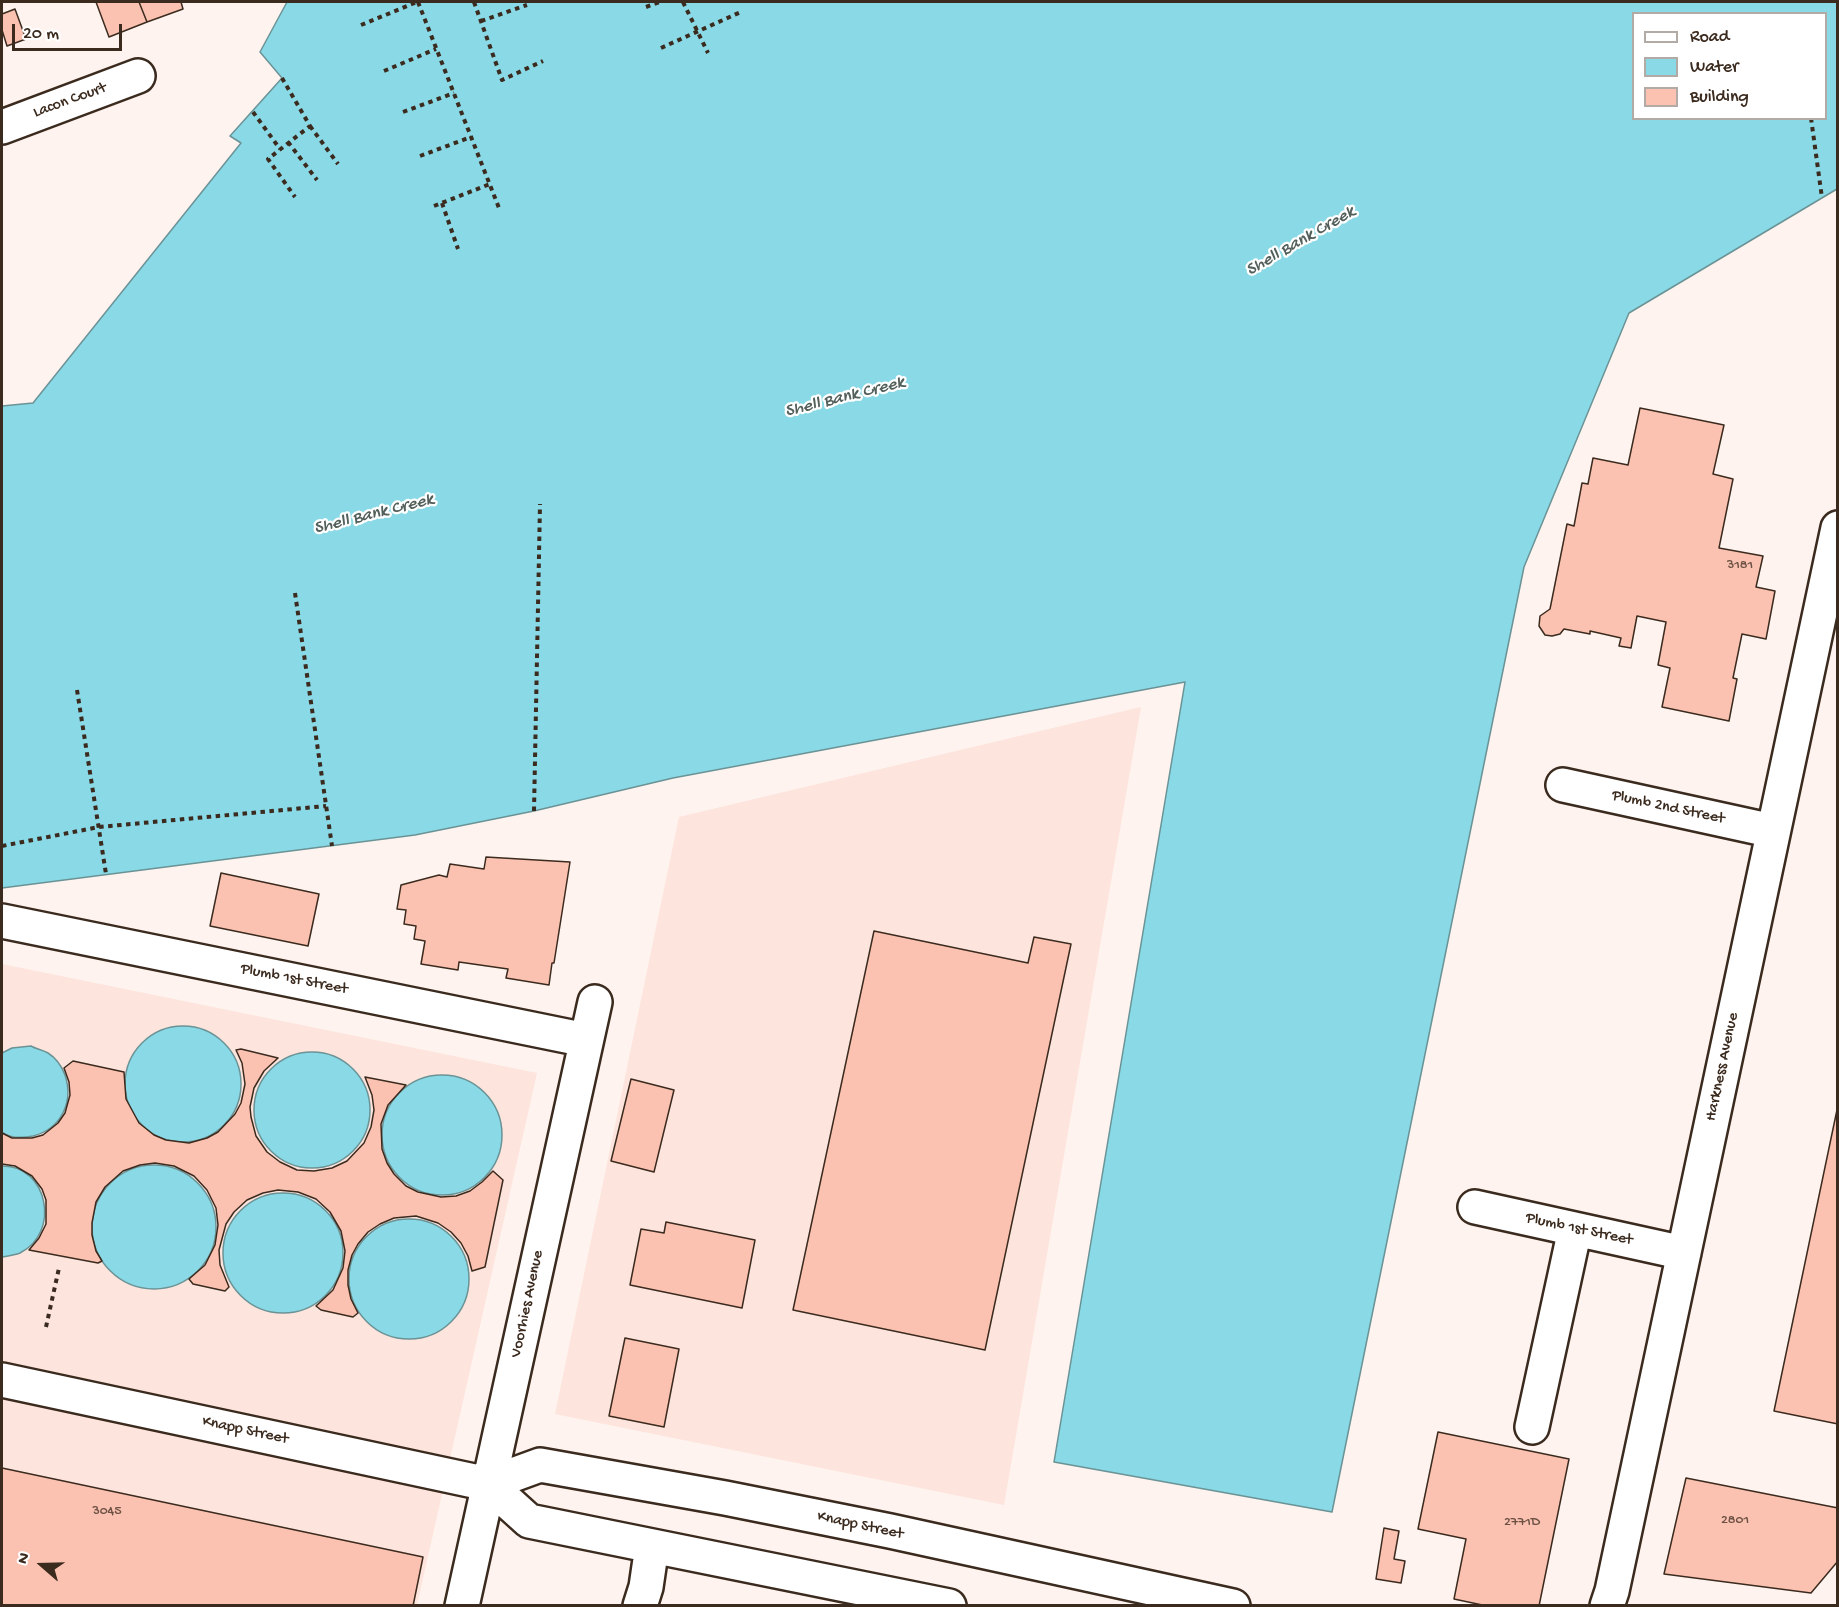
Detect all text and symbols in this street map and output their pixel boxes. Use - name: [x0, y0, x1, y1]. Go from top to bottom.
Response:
- scale bar: [15, 12, 124, 50]
- legend: [1632, 12, 1827, 120]
- text: 20 m: [23, 24, 59, 45]
- text: Road: [1690, 27, 1729, 48]
- text: Water: [1690, 57, 1738, 78]
- street label: Lacon Court: [31, 79, 109, 123]
- text: Building: [1690, 87, 1749, 108]
- water label: Shell Bank Creek: [1243, 202, 1359, 282]
- water label: Shell Bank Creek: [783, 373, 907, 423]
- water label: Shell Bank Creek: [312, 490, 436, 540]
- house number: 3181: [1727, 558, 1753, 574]
- street label: Plumb 2nd Street: [1610, 787, 1726, 829]
- street label: Plumb 1st Street: [239, 960, 349, 1000]
- street label: Harkness Avenue: [1702, 1011, 1744, 1123]
- street label: Plumb 1st Street: [1524, 1209, 1634, 1251]
- street label: Voorhies Avenue: [507, 1249, 549, 1359]
- street label: Knapp Street: [200, 1413, 290, 1449]
- house number: 3045: [92, 1504, 122, 1520]
- street label: Knapp Street: [815, 1508, 905, 1544]
- house number: 2801: [1721, 1513, 1749, 1529]
- house number: 2771D: [1504, 1515, 1540, 1531]
- north arrow: [12, 1535, 72, 1595]
- text: N: [14, 1551, 35, 1567]

